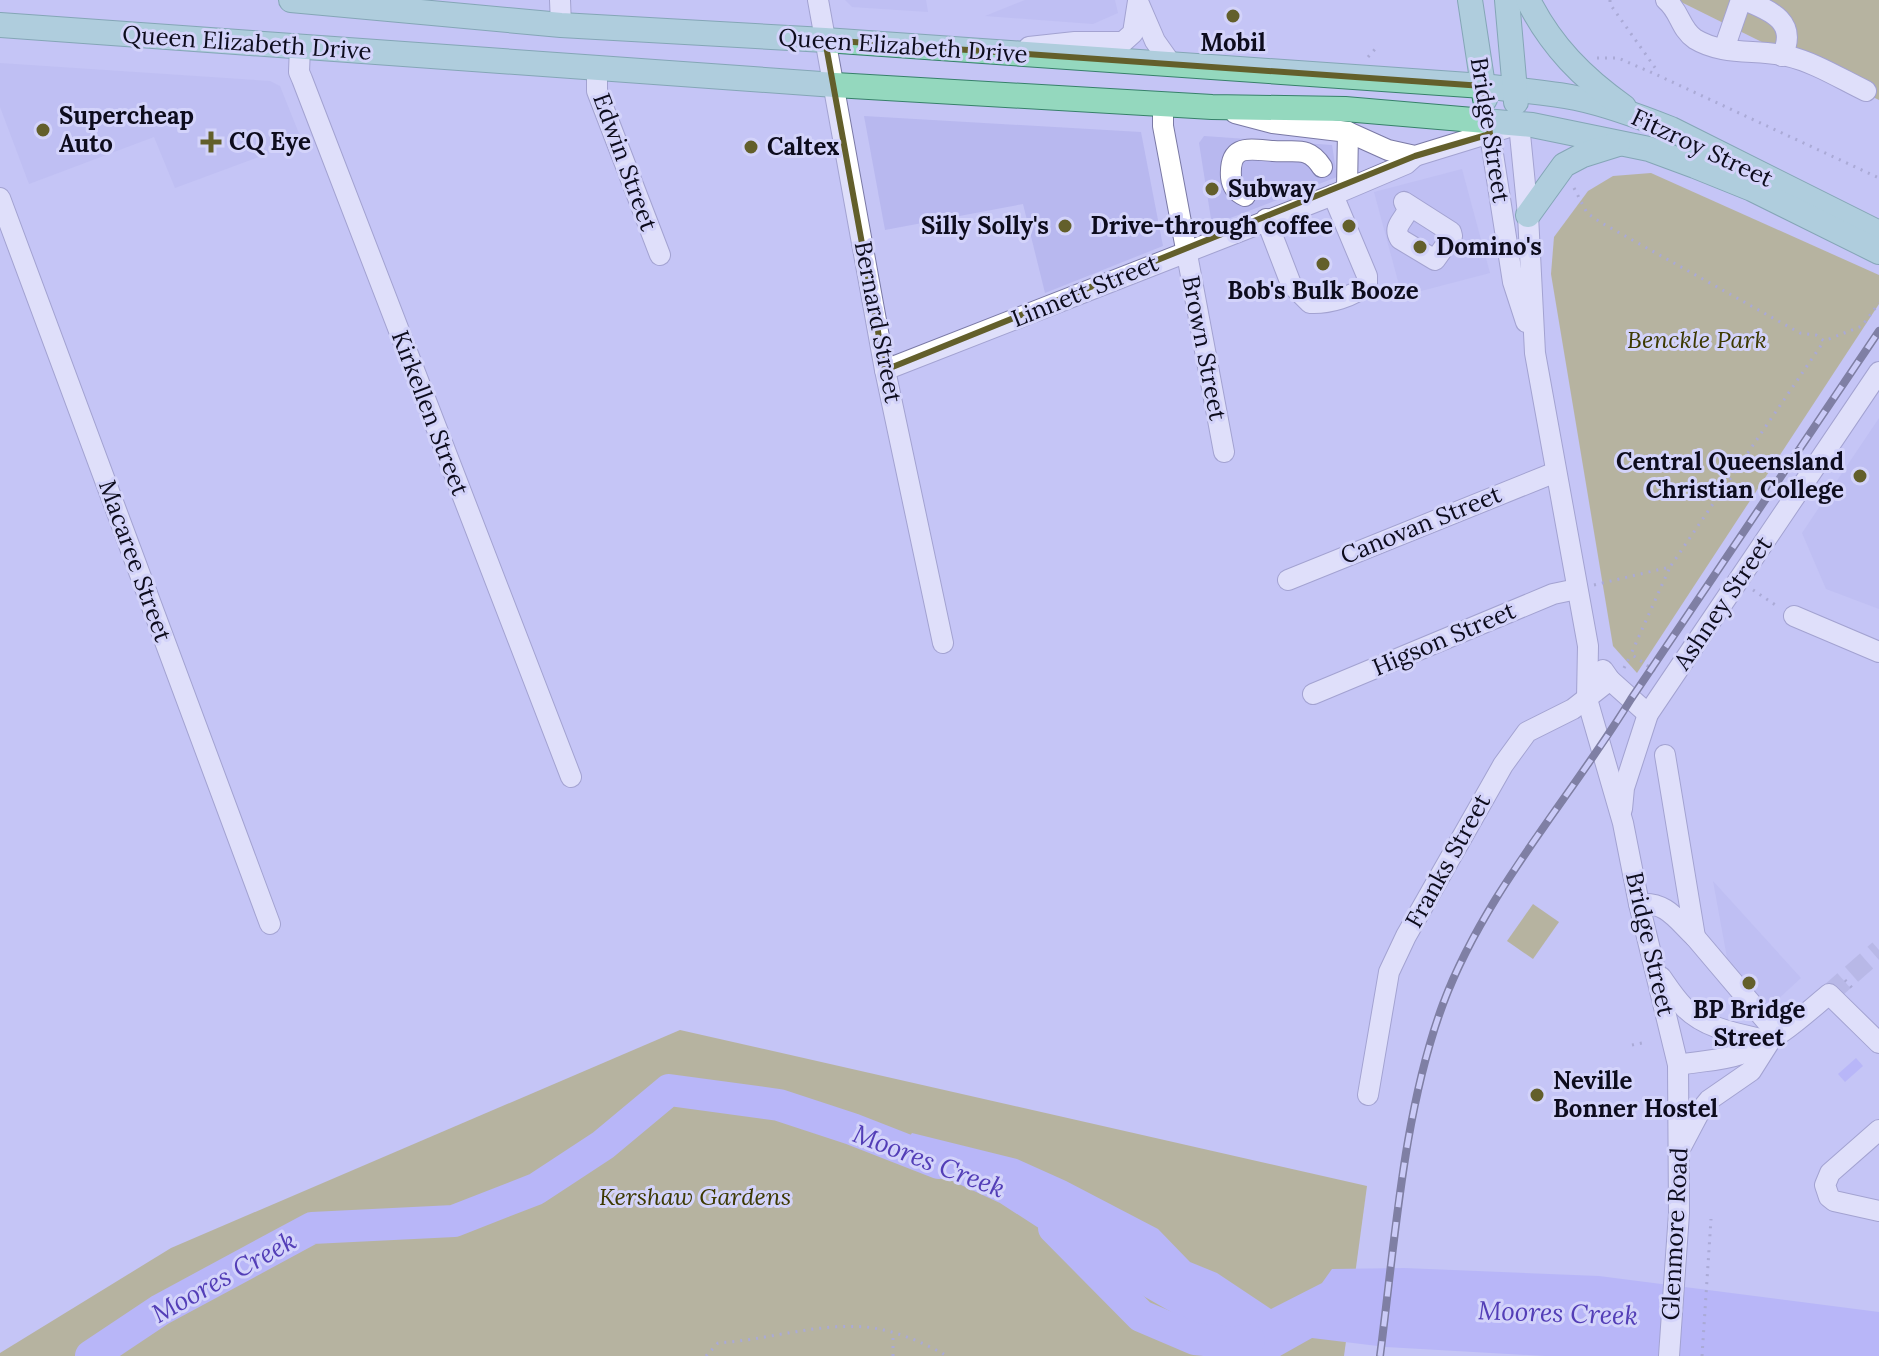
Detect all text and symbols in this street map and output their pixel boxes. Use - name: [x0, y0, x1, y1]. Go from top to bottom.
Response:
- marker: Mobil: [1224, 7, 1242, 25]
- street label: Queen Elizabeth Drive: [121, 18, 373, 67]
- street label: Queen Elizabeth Drive: [777, 21, 1029, 70]
- place label: Mobil: [1200, 27, 1266, 58]
- street label: Bridge Street: [1464, 55, 1517, 206]
- street label: Edwin Street: [586, 89, 665, 235]
- place label: Supercheap Auto: [59, 100, 194, 159]
- street label: Fitzroy Street: [1626, 101, 1779, 194]
- marker: Supercheap Auto: [34, 121, 52, 139]
- place label: CQ Eye: [229, 126, 311, 157]
- marker: CQ Eye: [200, 131, 222, 153]
- place label: Caltex: [767, 131, 839, 162]
- marker: Caltex: [742, 138, 760, 156]
- place label: Subway: [1228, 173, 1316, 204]
- marker: Subway: [1203, 180, 1221, 198]
- place label: Silly Solly's: [921, 210, 1049, 241]
- place label: Drive-through coffee: [1091, 210, 1333, 241]
- marker: Silly Solly's: [1056, 217, 1074, 235]
- marker: Drive-through coffee: [1340, 217, 1358, 235]
- place label: Domino's: [1436, 231, 1542, 262]
- street label: Bernard Street: [848, 238, 910, 406]
- marker: Domino's: [1411, 238, 1429, 256]
- street label: Linnett Street: [1007, 247, 1163, 334]
- marker: Bob's Bulk Booze: [1314, 255, 1332, 273]
- street label: Brown Street: [1175, 273, 1234, 424]
- place label: Bob's Bulk Booze: [1227, 275, 1419, 306]
- park label: Benckle Park: [1627, 324, 1767, 355]
- street label: Kirkellen Street: [385, 326, 476, 500]
- place label: Central Queensland Christian College: [1616, 446, 1844, 505]
- marker: Central Queensland Christian College: [1851, 467, 1869, 485]
- street label: Macaree Street: [92, 476, 179, 647]
- street label: Canovan Street: [1336, 478, 1506, 571]
- street label: Ashney Street: [1666, 529, 1779, 676]
- street label: Higson Street: [1367, 594, 1521, 683]
- street label: Franks Street: [1398, 788, 1497, 933]
- street label: Bridge Street: [1619, 869, 1682, 1020]
- marker: BP Bridge Street: [1740, 974, 1758, 992]
- place label: BP Bridge Street: [1693, 994, 1805, 1053]
- place label: Neville Bonner Hostel: [1553, 1065, 1718, 1124]
- marker: Neville Bonner Hostel: [1528, 1086, 1546, 1104]
- water label: Moores Creek: [848, 1116, 1010, 1205]
- street label: Glenmore Road: [1654, 1147, 1695, 1321]
- park label: Kershaw Gardens: [599, 1181, 791, 1212]
- water label: Moores Creek: [146, 1223, 302, 1330]
- water label: Moores Creek: [1477, 1293, 1639, 1332]

